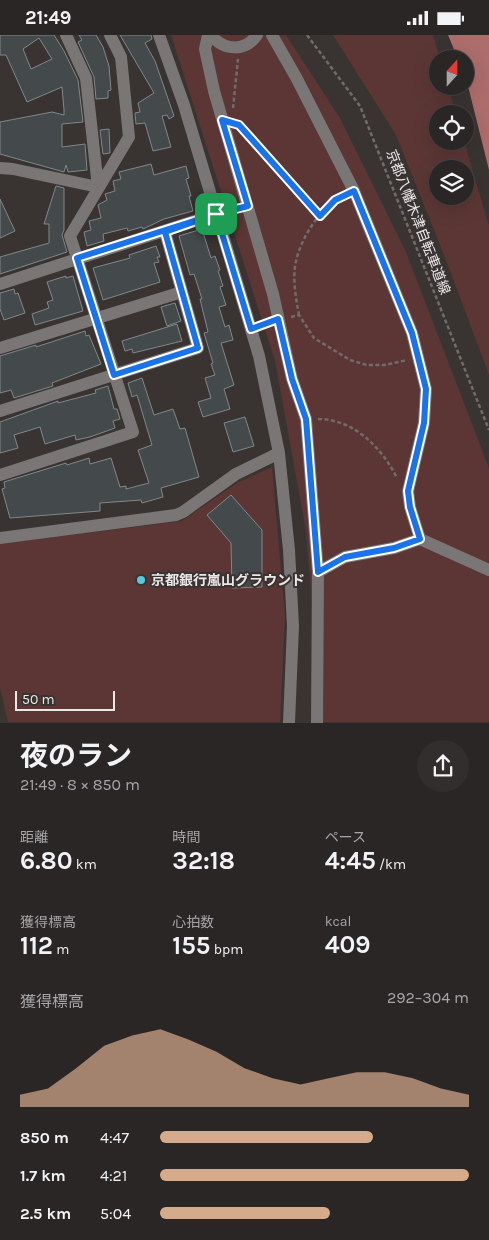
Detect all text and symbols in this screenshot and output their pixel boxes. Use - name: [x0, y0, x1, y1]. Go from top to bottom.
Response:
- text: 21:49: [25, 7, 71, 29]
- north arrow: [429, 50, 474, 95]
- map controls: [429, 50, 474, 205]
- button: locate: [429, 105, 474, 150]
- street label: 京都八幡木津自転車道線: [382, 147, 454, 297]
- button: layers: [429, 160, 474, 205]
- pin: [195, 193, 237, 235]
- icon: arrive: [202, 200, 230, 228]
- place label: 京都銀行嵐山グラウンド: [151, 572, 305, 589]
- marker: 京都銀行嵐山グラウンド: [135, 574, 147, 586]
- scale bar: [15, 687, 115, 711]
- text: 50 m: [22, 691, 55, 708]
- text: 夜のラン: [20, 739, 132, 772]
- button: share: [417, 740, 469, 792]
- text: 21:49 · 8 × 850 m: [20, 775, 140, 794]
- text: 距離: [20, 829, 48, 846]
- text: 時間: [172, 829, 200, 846]
- text: ペース: [325, 829, 366, 846]
- text: 6.80: [20, 846, 73, 875]
- text: 32:18: [172, 846, 235, 875]
- text: 4:45: [325, 846, 376, 875]
- text: km: [73, 856, 97, 873]
- text: /km: [376, 856, 406, 873]
- text: kcal: [325, 913, 351, 930]
- text: 獲得標高: [20, 914, 76, 931]
- text: 心拍数: [172, 914, 214, 931]
- text: 409: [325, 930, 371, 959]
- text: 112: [20, 931, 53, 960]
- text: 155: [172, 931, 210, 960]
- text: m: [53, 941, 69, 958]
- text: bpm: [210, 941, 243, 958]
- text: 292–304 m: [387, 988, 469, 1007]
- text: 獲得標高: [20, 992, 84, 1011]
- text: 850 m: [20, 1128, 69, 1147]
- text: 4:47: [100, 1128, 129, 1147]
- text: 1.7 km: [20, 1166, 66, 1185]
- text: 4:21: [100, 1166, 127, 1185]
- text: 2.5 km: [20, 1204, 71, 1223]
- text: 5:04: [100, 1204, 131, 1223]

